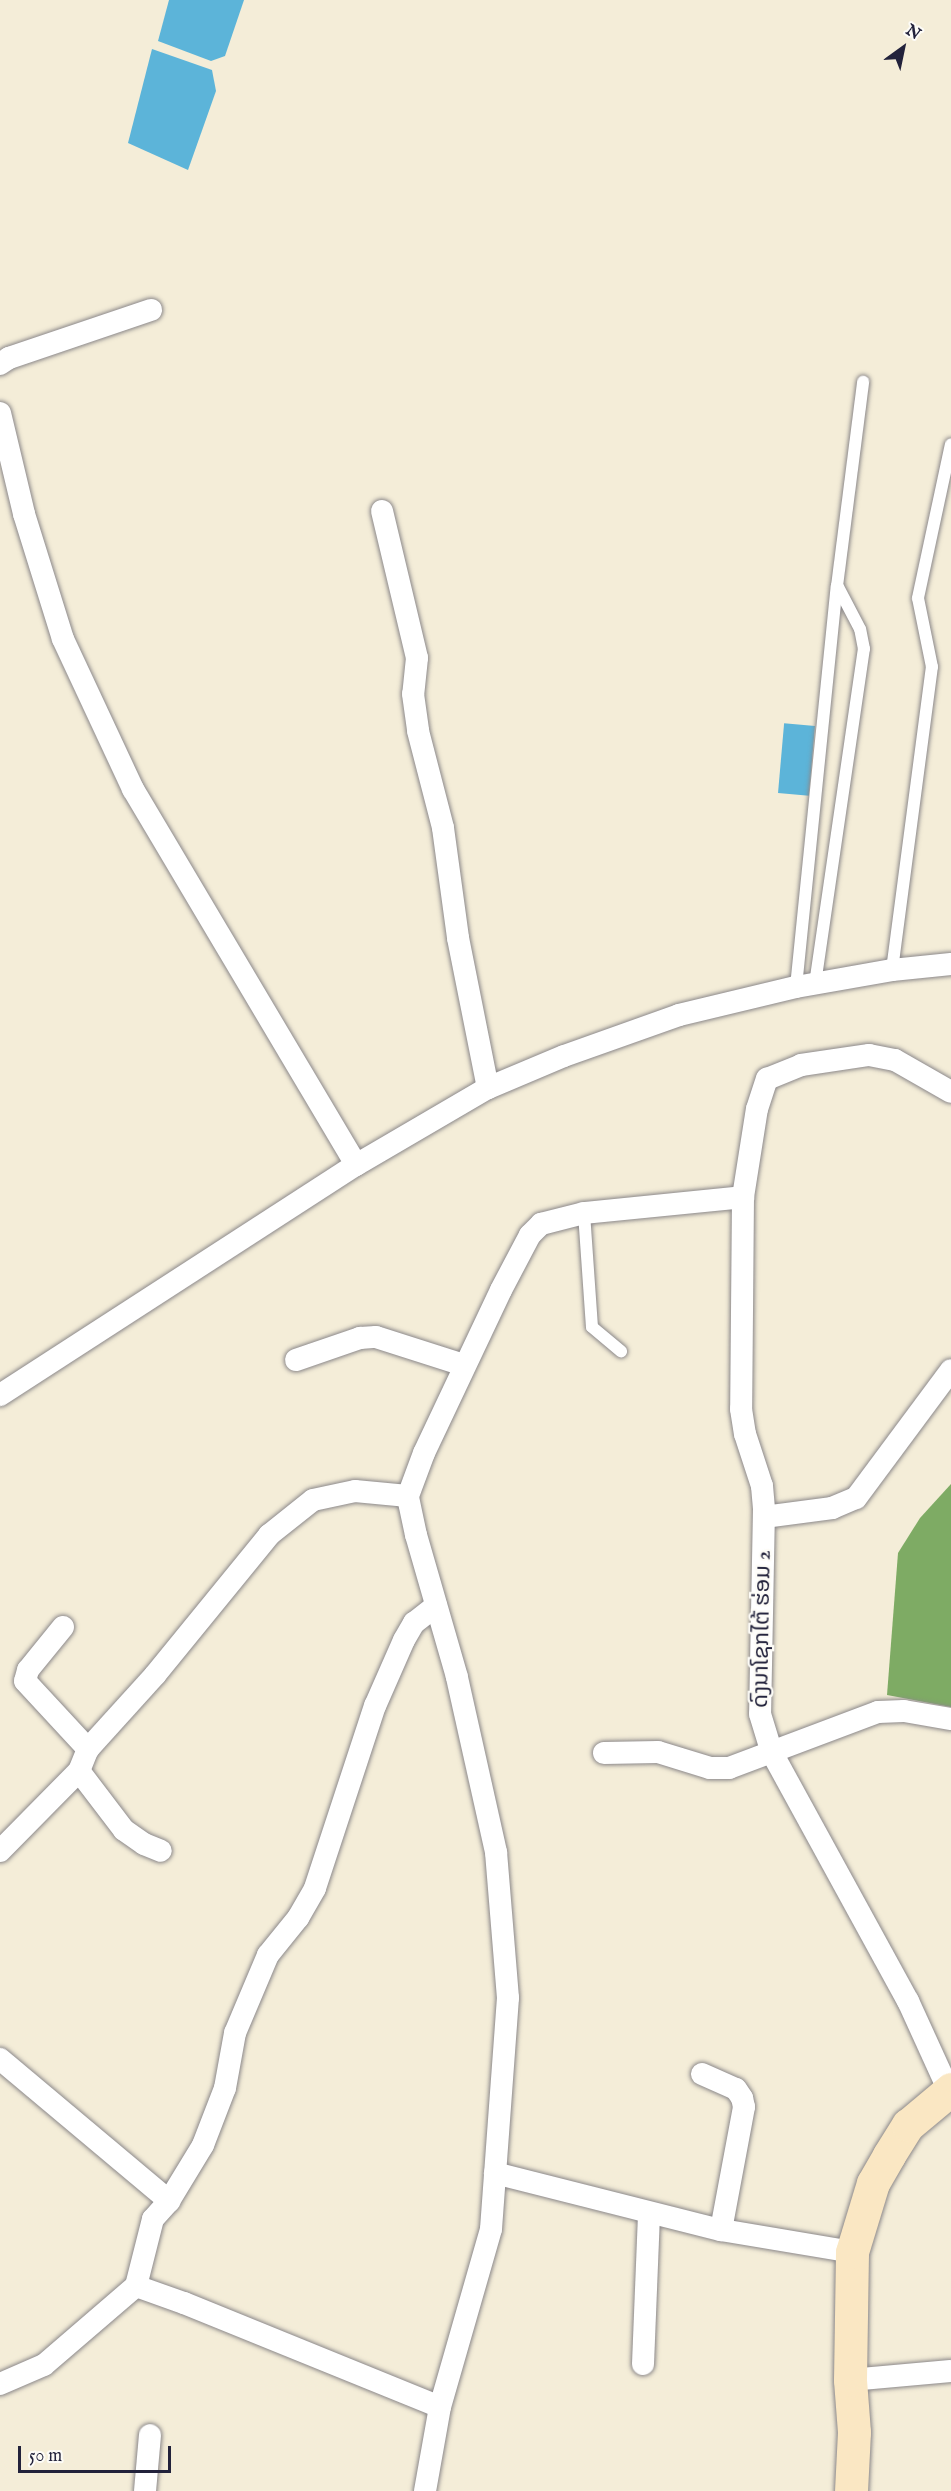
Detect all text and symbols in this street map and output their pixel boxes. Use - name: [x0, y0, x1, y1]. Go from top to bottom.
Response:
- north arrow: [873, 18, 933, 78]
- text: N: [902, 21, 924, 45]
- street label: ດົງນາໂຊກໄຕ້ ຮ່ອມ 2: [748, 1550, 778, 1708]
- scale bar: [21, 2434, 174, 2472]
- text: 50 m: [29, 2445, 62, 2468]

